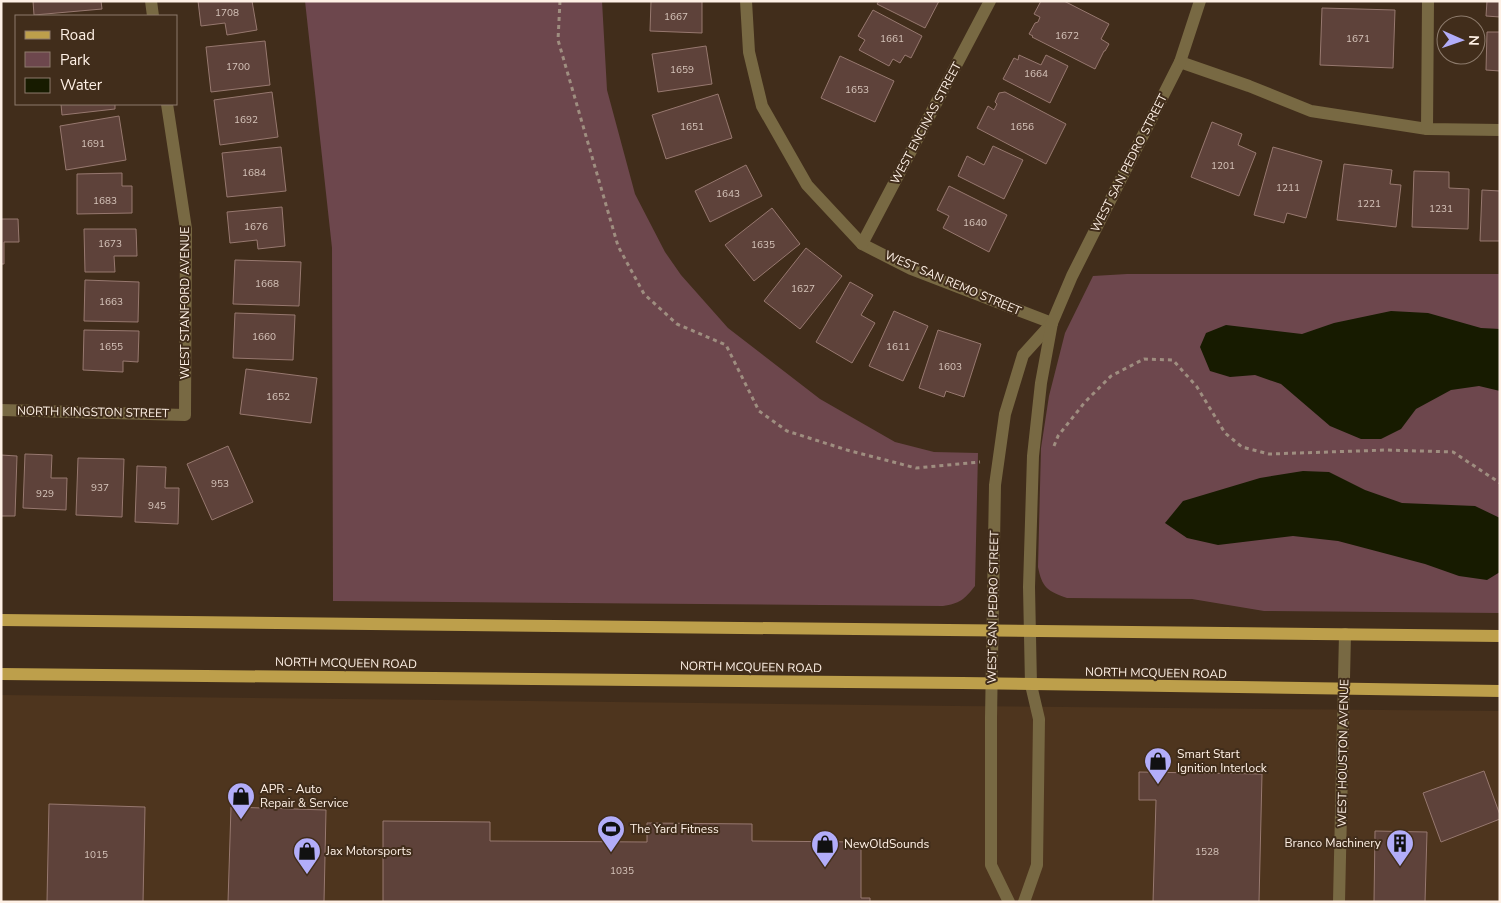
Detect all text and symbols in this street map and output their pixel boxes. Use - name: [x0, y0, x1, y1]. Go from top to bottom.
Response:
- house number: 1708: [215, 6, 239, 20]
- house number: 1667: [664, 10, 688, 24]
- legend: [15, 15, 178, 105]
- north arrow: [1436, 15, 1486, 65]
- text: Road: [60, 25, 95, 45]
- house number: 1672: [1055, 29, 1079, 43]
- house number: 1661: [880, 32, 904, 46]
- house number: 1671: [1346, 32, 1370, 46]
- text: N: [1464, 35, 1483, 46]
- text: Park: [60, 50, 90, 70]
- street label: WEST ENCINAS STREET: [887, 58, 965, 187]
- house number: 1700: [226, 60, 250, 74]
- house number: 1659: [670, 63, 694, 77]
- house number: 1664: [1024, 67, 1048, 81]
- text: Water: [60, 75, 103, 95]
- house number: 1653: [845, 83, 869, 97]
- street label: WEST SAN PEDRO STREET: [1087, 91, 1171, 235]
- house number: 1692: [234, 113, 258, 127]
- house number: 1651: [680, 120, 704, 134]
- house number: 1656: [1010, 120, 1034, 134]
- house number: 1691: [81, 137, 105, 151]
- house number: 1201: [1211, 159, 1235, 173]
- house number: 1684: [242, 166, 266, 180]
- house number: 1211: [1276, 181, 1300, 195]
- house number: 1643: [716, 187, 740, 201]
- house number: 1683: [93, 194, 117, 208]
- house number: 1221: [1357, 197, 1381, 211]
- house number: 1231: [1429, 202, 1453, 216]
- house number: 1640: [963, 216, 987, 230]
- house number: 1676: [244, 220, 268, 234]
- street label: WEST STANFORD AVENUE: [177, 227, 193, 379]
- house number: 1673: [98, 237, 122, 251]
- house number: 1635: [751, 238, 775, 252]
- street label: WEST SAN REMO STREET: [882, 247, 1024, 319]
- house number: 1668: [255, 277, 279, 291]
- house number: 1627: [791, 282, 815, 296]
- house number: 1663: [99, 295, 123, 309]
- house number: 1660: [252, 330, 276, 344]
- house number: 1655: [99, 340, 123, 354]
- house number: 1611: [886, 340, 910, 354]
- house number: 1603: [938, 360, 962, 374]
- house number: 1652: [266, 390, 290, 404]
- street label: NORTH KINGSTON STREET: [17, 403, 170, 421]
- house number: 953: [211, 477, 229, 491]
- house number: 937: [91, 481, 109, 495]
- house number: 929: [36, 487, 54, 501]
- house number: 945: [148, 499, 166, 513]
- street label: WEST SAN PEDRO STREET: [984, 530, 1002, 684]
- street label: NORTH MCQUEEN ROAD: [275, 654, 417, 672]
- street label: NORTH MCQUEEN ROAD: [680, 658, 822, 676]
- street label: NORTH MCQUEEN ROAD: [1085, 664, 1227, 682]
- street label: WEST HOUSTON AVENUE: [1334, 679, 1352, 827]
- shop icon: Smart Start Ignition Interlock: [1143, 746, 1173, 785]
- place label: Smart Start Ignition Interlock: [1177, 746, 1268, 776]
- shop icon: APR - Auto Repair & Service: [226, 781, 256, 820]
- place label: APR - Auto Repair & Service: [260, 781, 348, 811]
- sports icon: The Yard Fitness: [596, 814, 626, 853]
- place label: The Yard Fitness: [630, 821, 719, 837]
- building icon: Branco Machinery: [1385, 828, 1415, 867]
- shop icon: NewOldSounds: [810, 829, 840, 868]
- place label: Branco Machinery: [1284, 835, 1382, 851]
- shop icon: Jax Motorsports: [292, 836, 322, 875]
- place label: NewOldSounds: [844, 836, 930, 852]
- place label: Jax Motorsports: [325, 843, 412, 859]
- house number: 1528: [1195, 845, 1219, 859]
- house number: 1015: [84, 848, 108, 862]
- house number: 1035: [610, 864, 634, 878]

